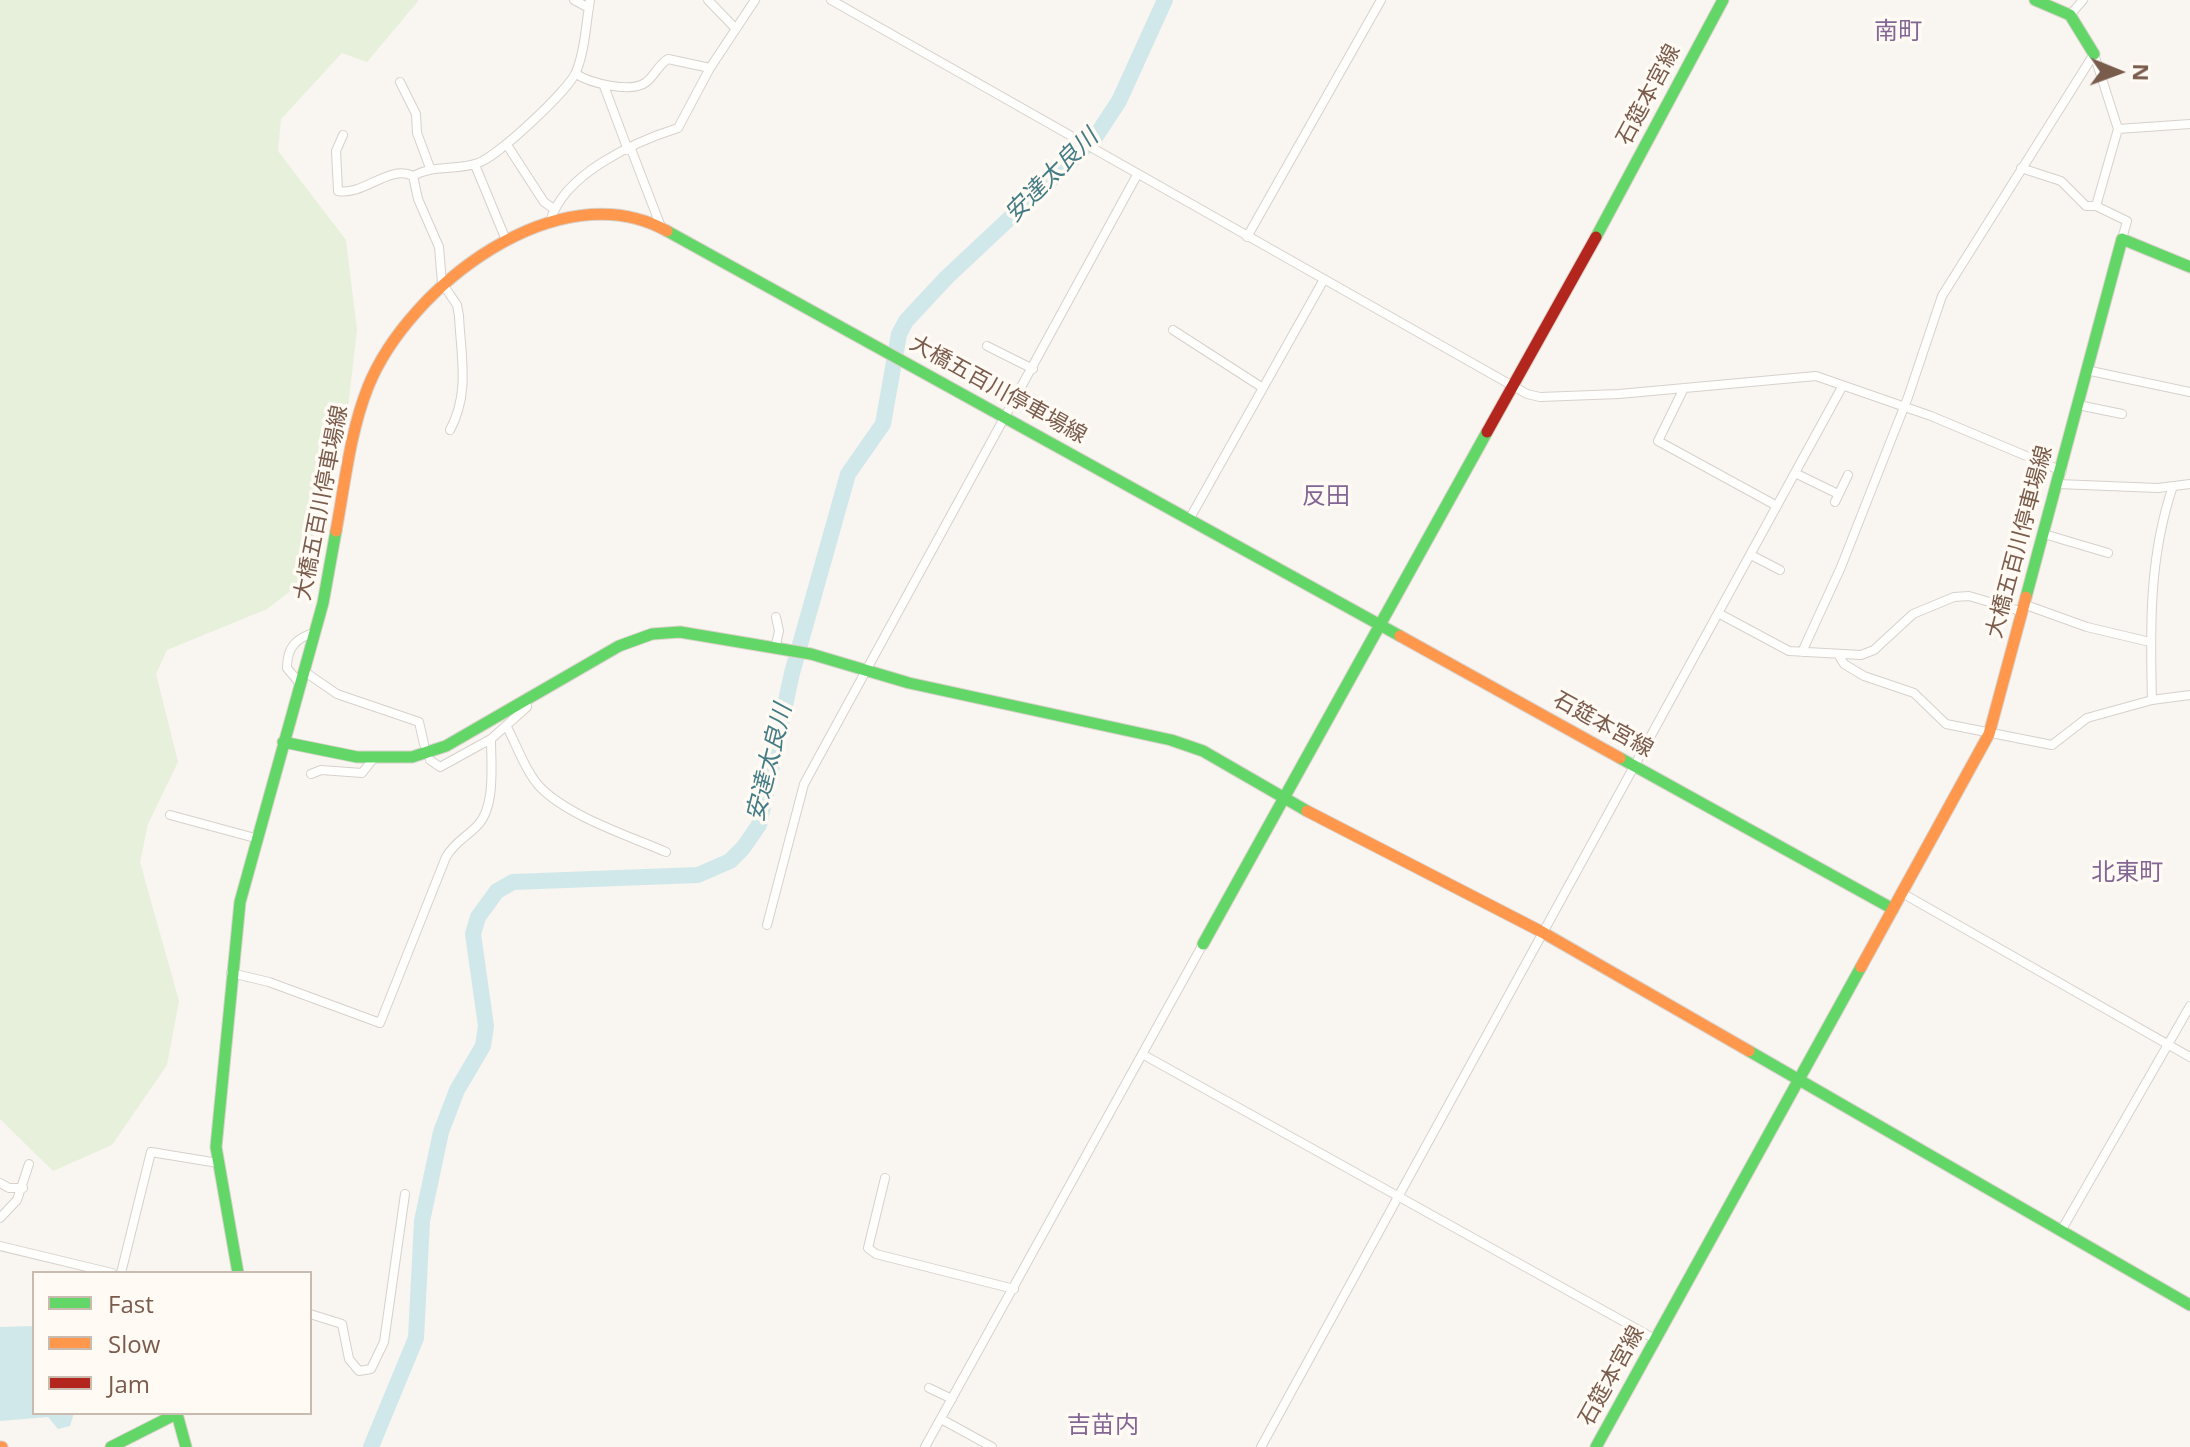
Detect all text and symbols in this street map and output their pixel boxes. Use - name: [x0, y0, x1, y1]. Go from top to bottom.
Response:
- district label: 南町: [1874, 18, 1922, 46]
- north arrow: [2078, 32, 2158, 112]
- street label: 石筵本宮線: [1612, 40, 1686, 150]
- text: N: [2127, 63, 2157, 82]
- water label: 安達太良川: [999, 123, 1105, 229]
- street label: 大橋五百川停車場線: [905, 330, 1091, 450]
- street label: 大橋五百川停車場線: [290, 403, 354, 603]
- street label: 大橋五百川停車場線: [1982, 443, 2058, 641]
- district label: 反田: [1302, 483, 1350, 511]
- street label: 石筵本宮線: [1548, 687, 1658, 763]
- water label: 安達太良川: [742, 701, 798, 825]
- district label: 北東町: [2091, 859, 2163, 887]
- legend: [32, 1271, 312, 1415]
- text: Fast: [108, 1287, 154, 1320]
- street label: 石筵本宮線: [1574, 1321, 1650, 1431]
- text: Slow: [108, 1327, 160, 1360]
- text: Jam: [108, 1367, 150, 1400]
- district label: 吉苗内: [1067, 1412, 1139, 1440]

